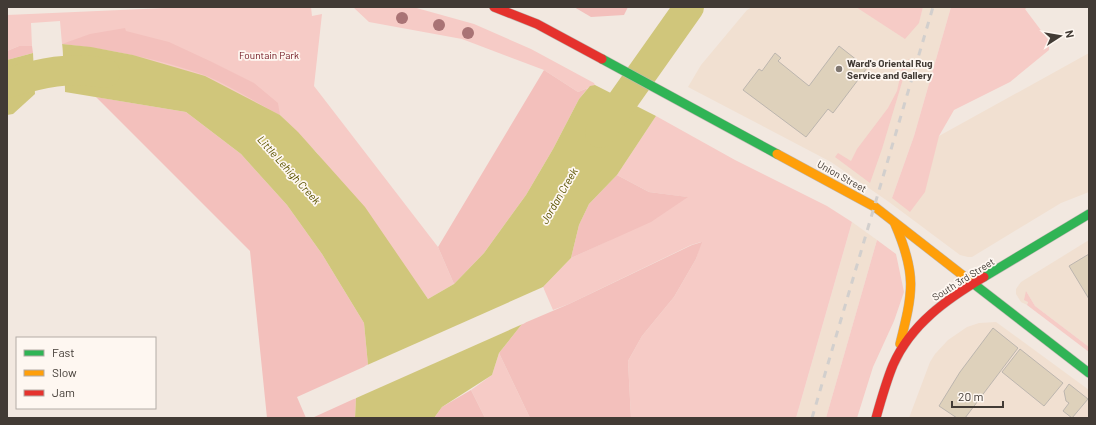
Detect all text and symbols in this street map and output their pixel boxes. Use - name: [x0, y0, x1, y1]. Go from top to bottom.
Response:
- north arrow: [1040, 16, 1080, 56]
- text: N: [1063, 29, 1077, 39]
- park label: Fountain Park: [239, 49, 299, 61]
- place label: Ward's Oriental Rug Service and Gallery: [847, 57, 933, 81]
- marker: Ward's Oriental Rug Service and Gallery: [834, 64, 844, 74]
- water label: Little Lehigh Creek: [255, 133, 324, 207]
- street label: Union Street: [815, 158, 869, 195]
- water label: Jordan Creek: [537, 165, 580, 226]
- street label: South 3rd Street: [930, 255, 997, 303]
- legend: [16, 337, 156, 409]
- text: Fast: [52, 345, 75, 359]
- text: Slow: [52, 365, 77, 379]
- scale bar: [952, 383, 1003, 409]
- text: Jam: [52, 385, 75, 399]
- text: 20 m: [958, 389, 984, 403]

